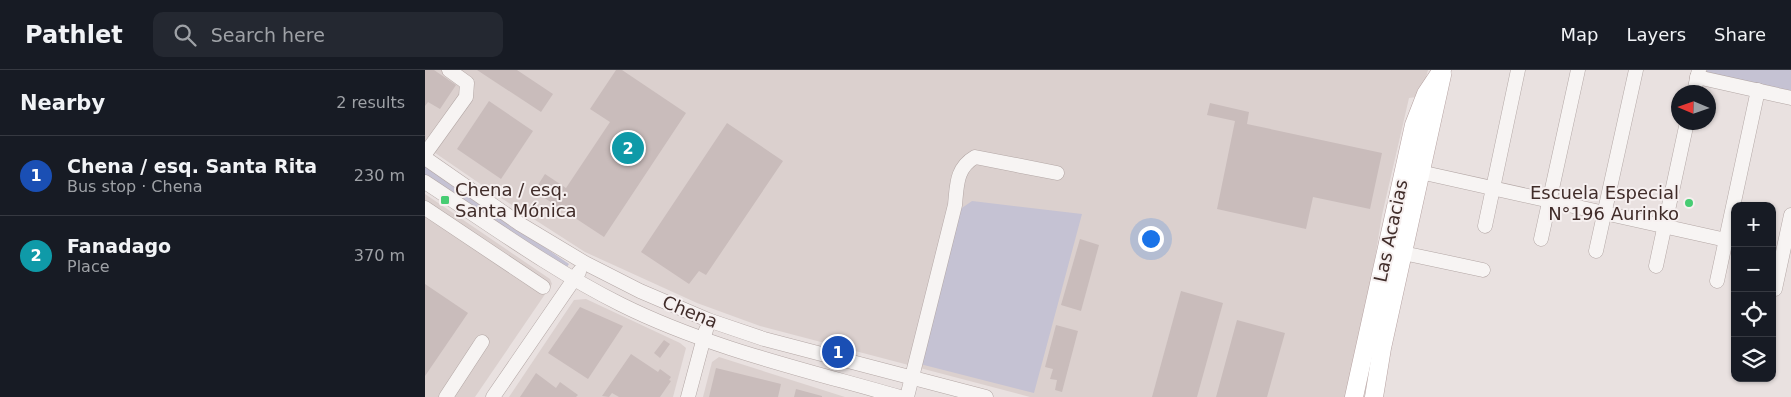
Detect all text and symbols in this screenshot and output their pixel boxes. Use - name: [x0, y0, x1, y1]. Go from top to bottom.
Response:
- search box: [153, 12, 503, 57]
- text: Pathlet: [25, 21, 123, 49]
- icon: search: [171, 21, 199, 49]
- text: Search here: [211, 24, 325, 46]
- text: Map: [1560, 24, 1598, 45]
- text: Layers: [1626, 24, 1686, 45]
- text: Share: [1714, 24, 1766, 45]
- north arrow: [1671, 85, 1716, 130]
- text: Nearby: [20, 91, 105, 115]
- text: 2 results: [336, 93, 405, 112]
- pin: 2: [612, 129, 644, 167]
- text: Chena / esq. Santa Rita: [67, 155, 317, 177]
- text: 1: [30, 166, 42, 185]
- text: 230 m: [354, 166, 405, 185]
- text: Bus stop · Chena: [67, 177, 202, 196]
- street label: Las Acacias: [1369, 178, 1412, 284]
- place label: Chena / esq. Santa Mónica: [455, 179, 577, 221]
- place label: Escuela Especial N°196 Aurinko: [1530, 182, 1679, 224]
- marker: Chena / esq. Santa Mónica: [439, 194, 451, 206]
- marker: Escuela Especial N°196 Aurinko: [1683, 197, 1695, 209]
- map controls: [1731, 202, 1776, 382]
- button: +: [1731, 202, 1776, 247]
- your location: [1138, 226, 1164, 252]
- text: Fanadago: [67, 235, 171, 257]
- text: 2: [30, 246, 42, 265]
- text: 370 m: [354, 246, 405, 265]
- button: −: [1731, 247, 1776, 292]
- text: Place: [67, 257, 110, 276]
- street label: Chena: [660, 291, 721, 332]
- button: locate: [1731, 292, 1776, 337]
- pin: 1: [822, 333, 854, 371]
- button: layers: [1731, 337, 1776, 382]

